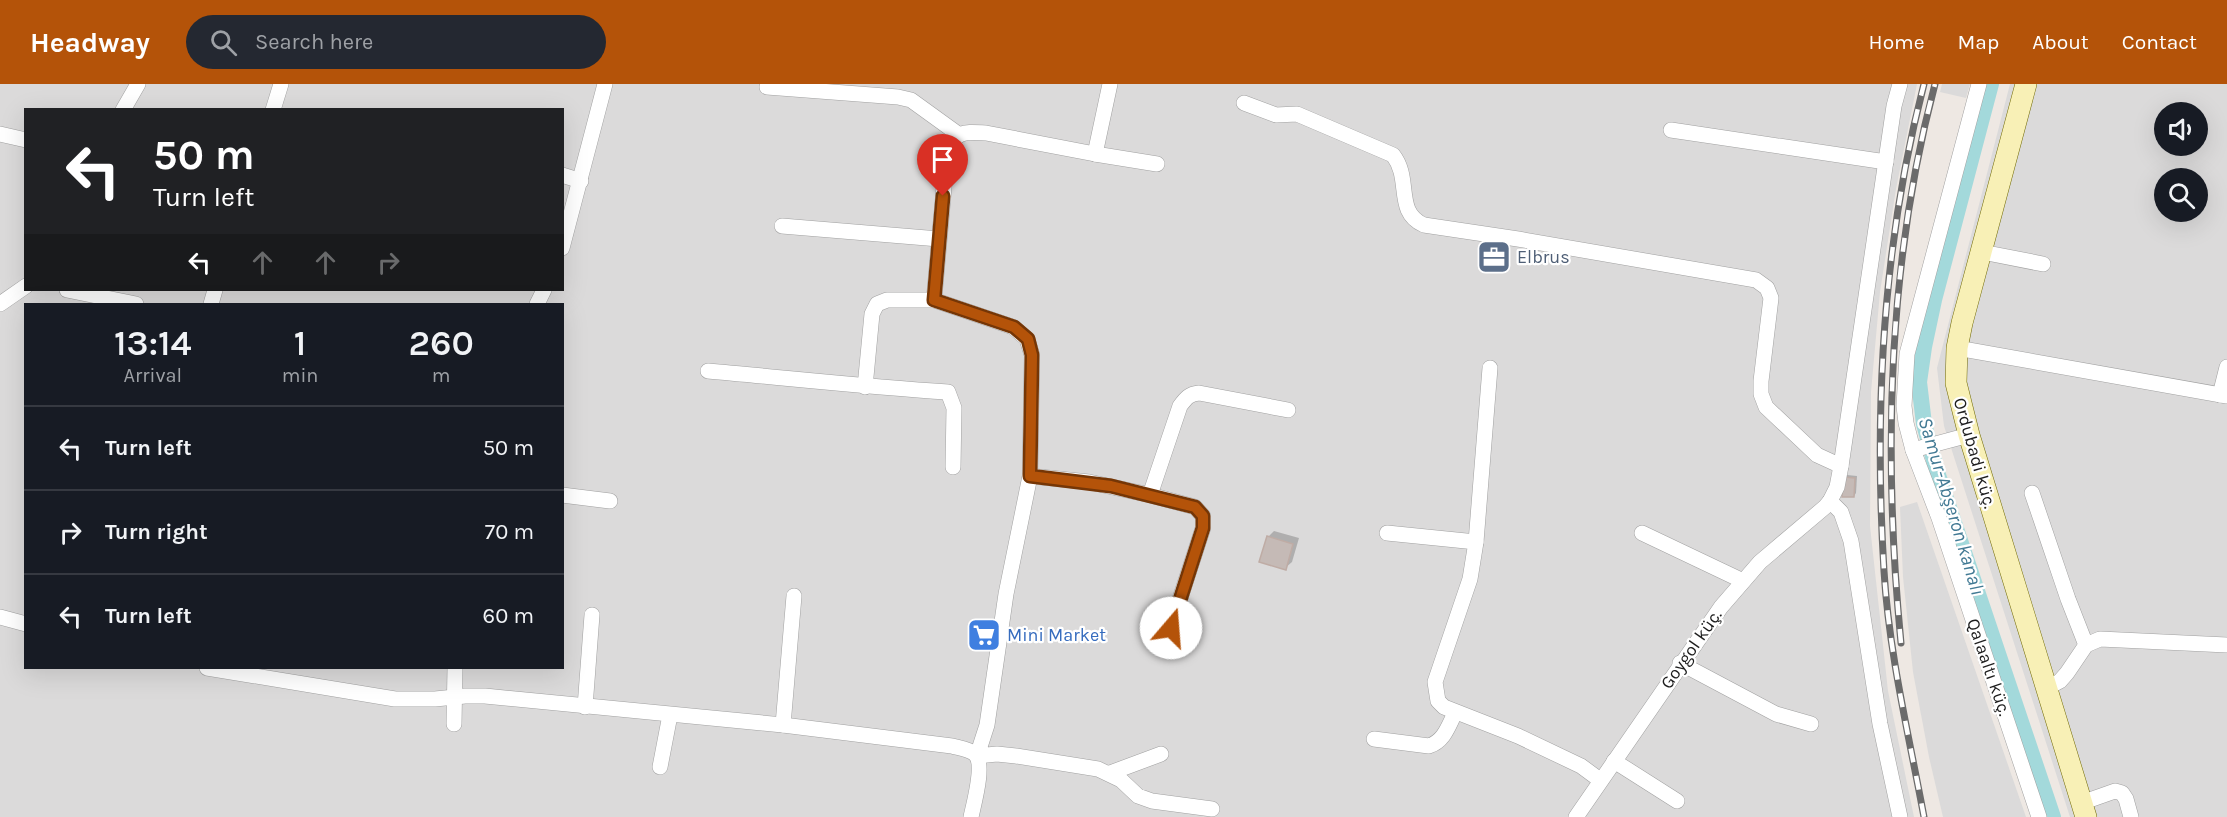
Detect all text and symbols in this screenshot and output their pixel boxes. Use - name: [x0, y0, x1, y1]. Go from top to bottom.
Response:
- search box: [186, 15, 606, 69]
- text: Headway: [30, 26, 150, 59]
- icon: search: [207, 26, 240, 59]
- text: Search here: [255, 29, 373, 55]
- text: Home: [1869, 30, 1925, 54]
- text: Map: [1958, 30, 1999, 54]
- text: About: [2032, 30, 2089, 54]
- text: Contact: [2122, 30, 2197, 54]
- map controls: [2154, 102, 2208, 222]
- button: sound: [2154, 102, 2208, 156]
- text: 50 m: [153, 130, 255, 180]
- icon: left: [54, 132, 132, 210]
- pin: [917, 134, 968, 196]
- icon: arrive: [926, 143, 959, 176]
- button: search: [2154, 168, 2208, 222]
- text: Turn left: [153, 181, 254, 213]
- office icon: Elbrus: [1476, 239, 1512, 275]
- icon: left: [183, 246, 216, 279]
- icon: ahead: [246, 246, 279, 279]
- icon: ahead: [309, 246, 342, 279]
- icon: right: [372, 246, 405, 279]
- place label: Elbrus: [1517, 246, 1570, 268]
- text: 13:14: [114, 322, 192, 364]
- text: 1: [294, 322, 306, 364]
- text: 260: [408, 322, 474, 364]
- text: Arrival: [124, 364, 182, 387]
- text: min: [282, 364, 318, 387]
- text: m: [432, 364, 451, 387]
- street label: Ordubadi küç.: [1949, 395, 2001, 511]
- water label: Samur-Abşeron kanalı: [1914, 414, 1990, 598]
- icon: left: [54, 432, 87, 465]
- text: Turn left: [105, 435, 192, 461]
- text: 50 m: [483, 435, 534, 461]
- icon: right: [54, 516, 87, 549]
- text: Turn right: [105, 519, 208, 545]
- text: 70 m: [485, 519, 534, 545]
- position arrow: [1139, 596, 1203, 660]
- icon: left: [54, 600, 87, 633]
- text: Turn left: [105, 603, 192, 629]
- text: 60 m: [483, 603, 534, 629]
- street label: Goygol küç.: [1655, 605, 1727, 693]
- street label: Qalaaltı küç.: [1962, 615, 2016, 719]
- supermarket icon: Mini Market: [966, 617, 1002, 653]
- place label: Mini Market: [1007, 624, 1106, 646]

